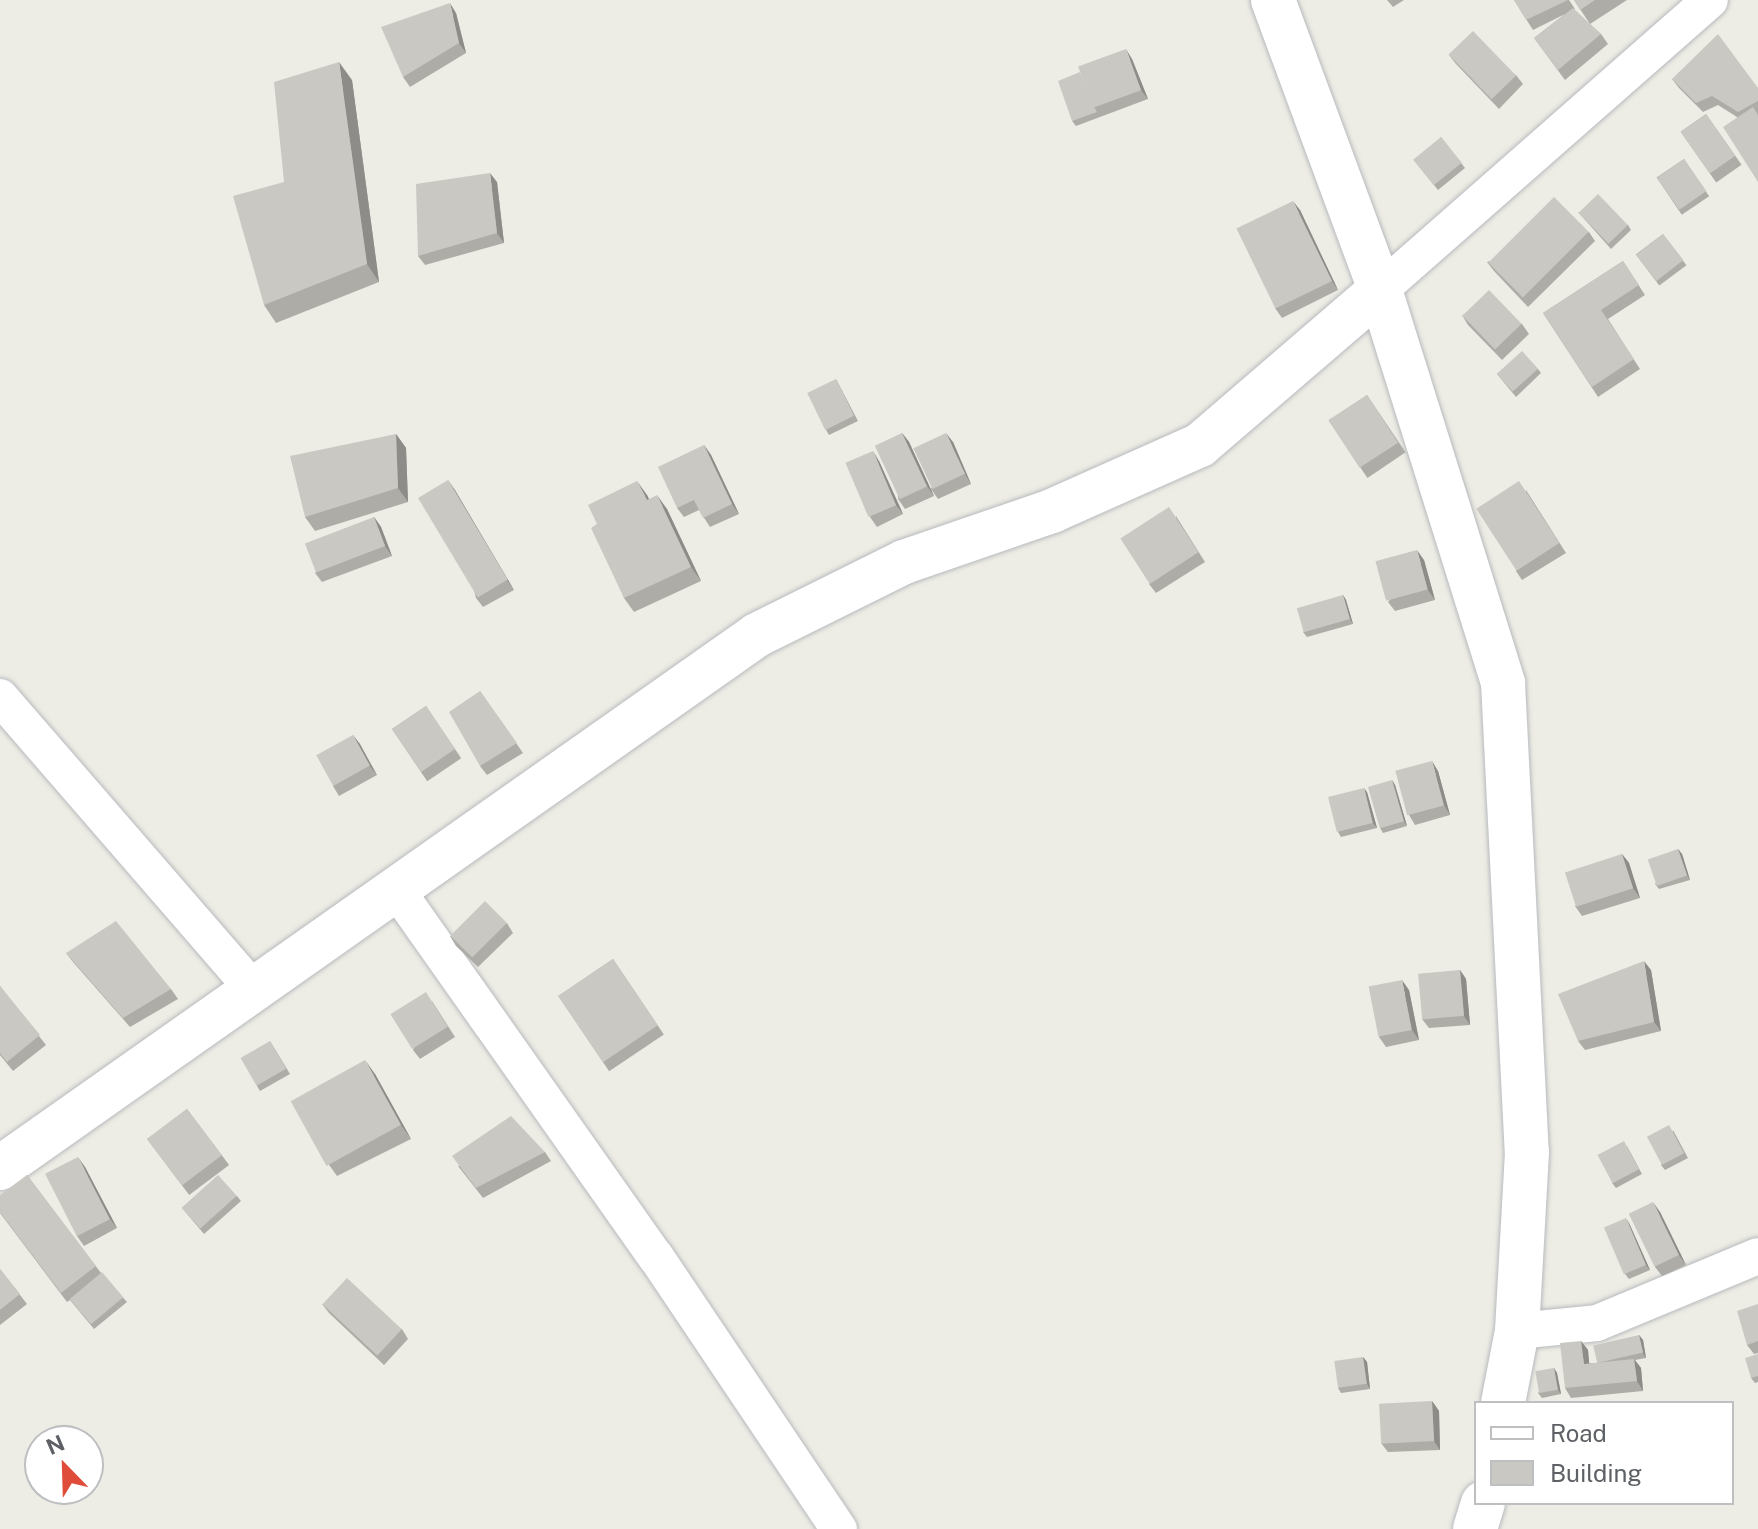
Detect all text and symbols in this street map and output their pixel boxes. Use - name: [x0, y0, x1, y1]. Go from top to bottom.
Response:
- legend: [1474, 1401, 1734, 1505]
- text: Road: [1550, 1419, 1607, 1447]
- north arrow: [24, 1425, 104, 1505]
- text: N: [42, 1429, 68, 1460]
- text: Building: [1550, 1459, 1642, 1487]

